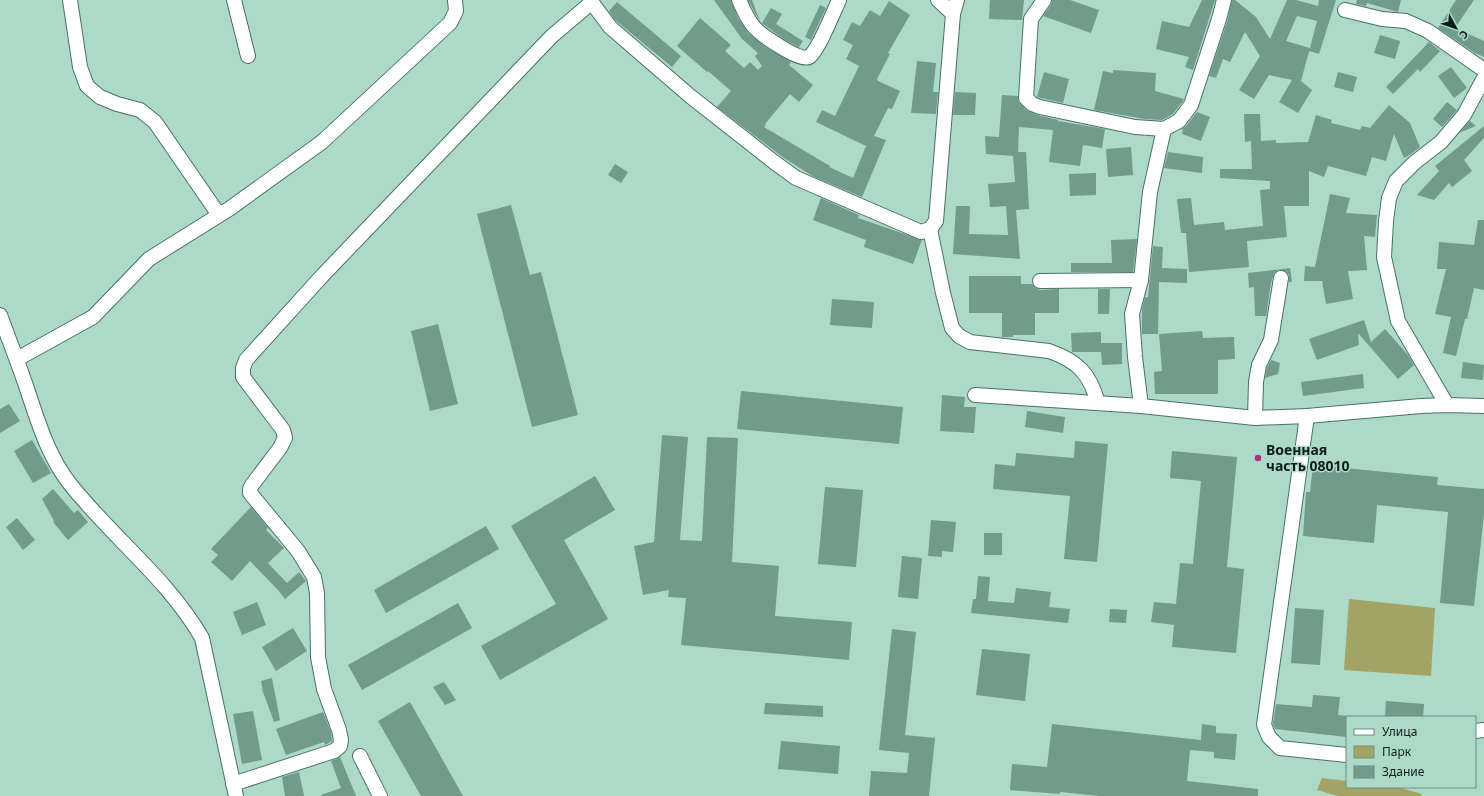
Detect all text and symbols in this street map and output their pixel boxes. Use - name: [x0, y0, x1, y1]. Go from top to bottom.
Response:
- north arrow: [1436, 8, 1476, 48]
- text: С: [1456, 27, 1472, 42]
- place label: Военная часть 08010: [1266, 440, 1350, 475]
- marker: Военная часть 08010: [1253, 453, 1263, 463]
- legend: [1346, 716, 1476, 788]
- text: Улица: [1382, 723, 1417, 740]
- text: Парк: [1382, 743, 1412, 760]
- text: Здание: [1382, 763, 1425, 780]

